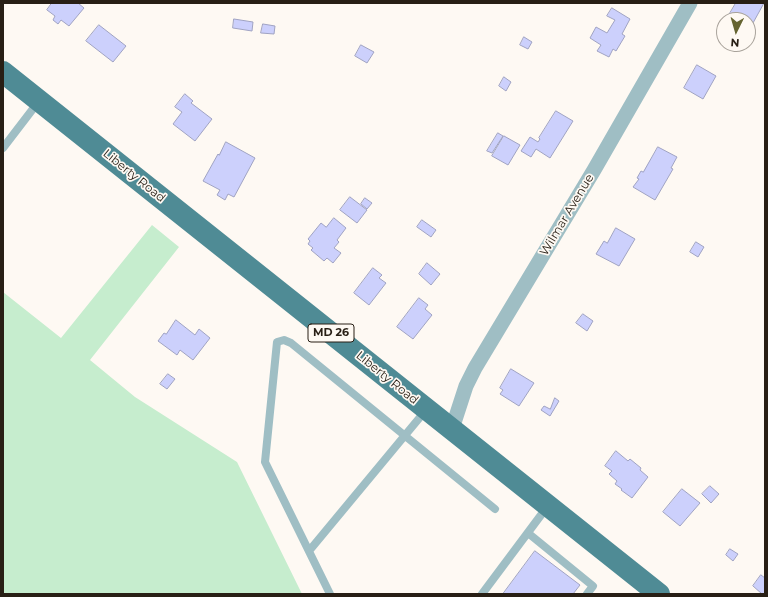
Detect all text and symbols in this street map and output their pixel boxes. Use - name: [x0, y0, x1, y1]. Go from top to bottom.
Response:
- north arrow: [716, 12, 756, 52]
- text: N: [730, 36, 740, 50]
- street label: Liberty Road: [100, 146, 168, 206]
- street label: Wilmar Avenue: [537, 172, 597, 258]
- road number: MD 26: [308, 324, 354, 342]
- street label: Liberty Road: [353, 348, 421, 408]

